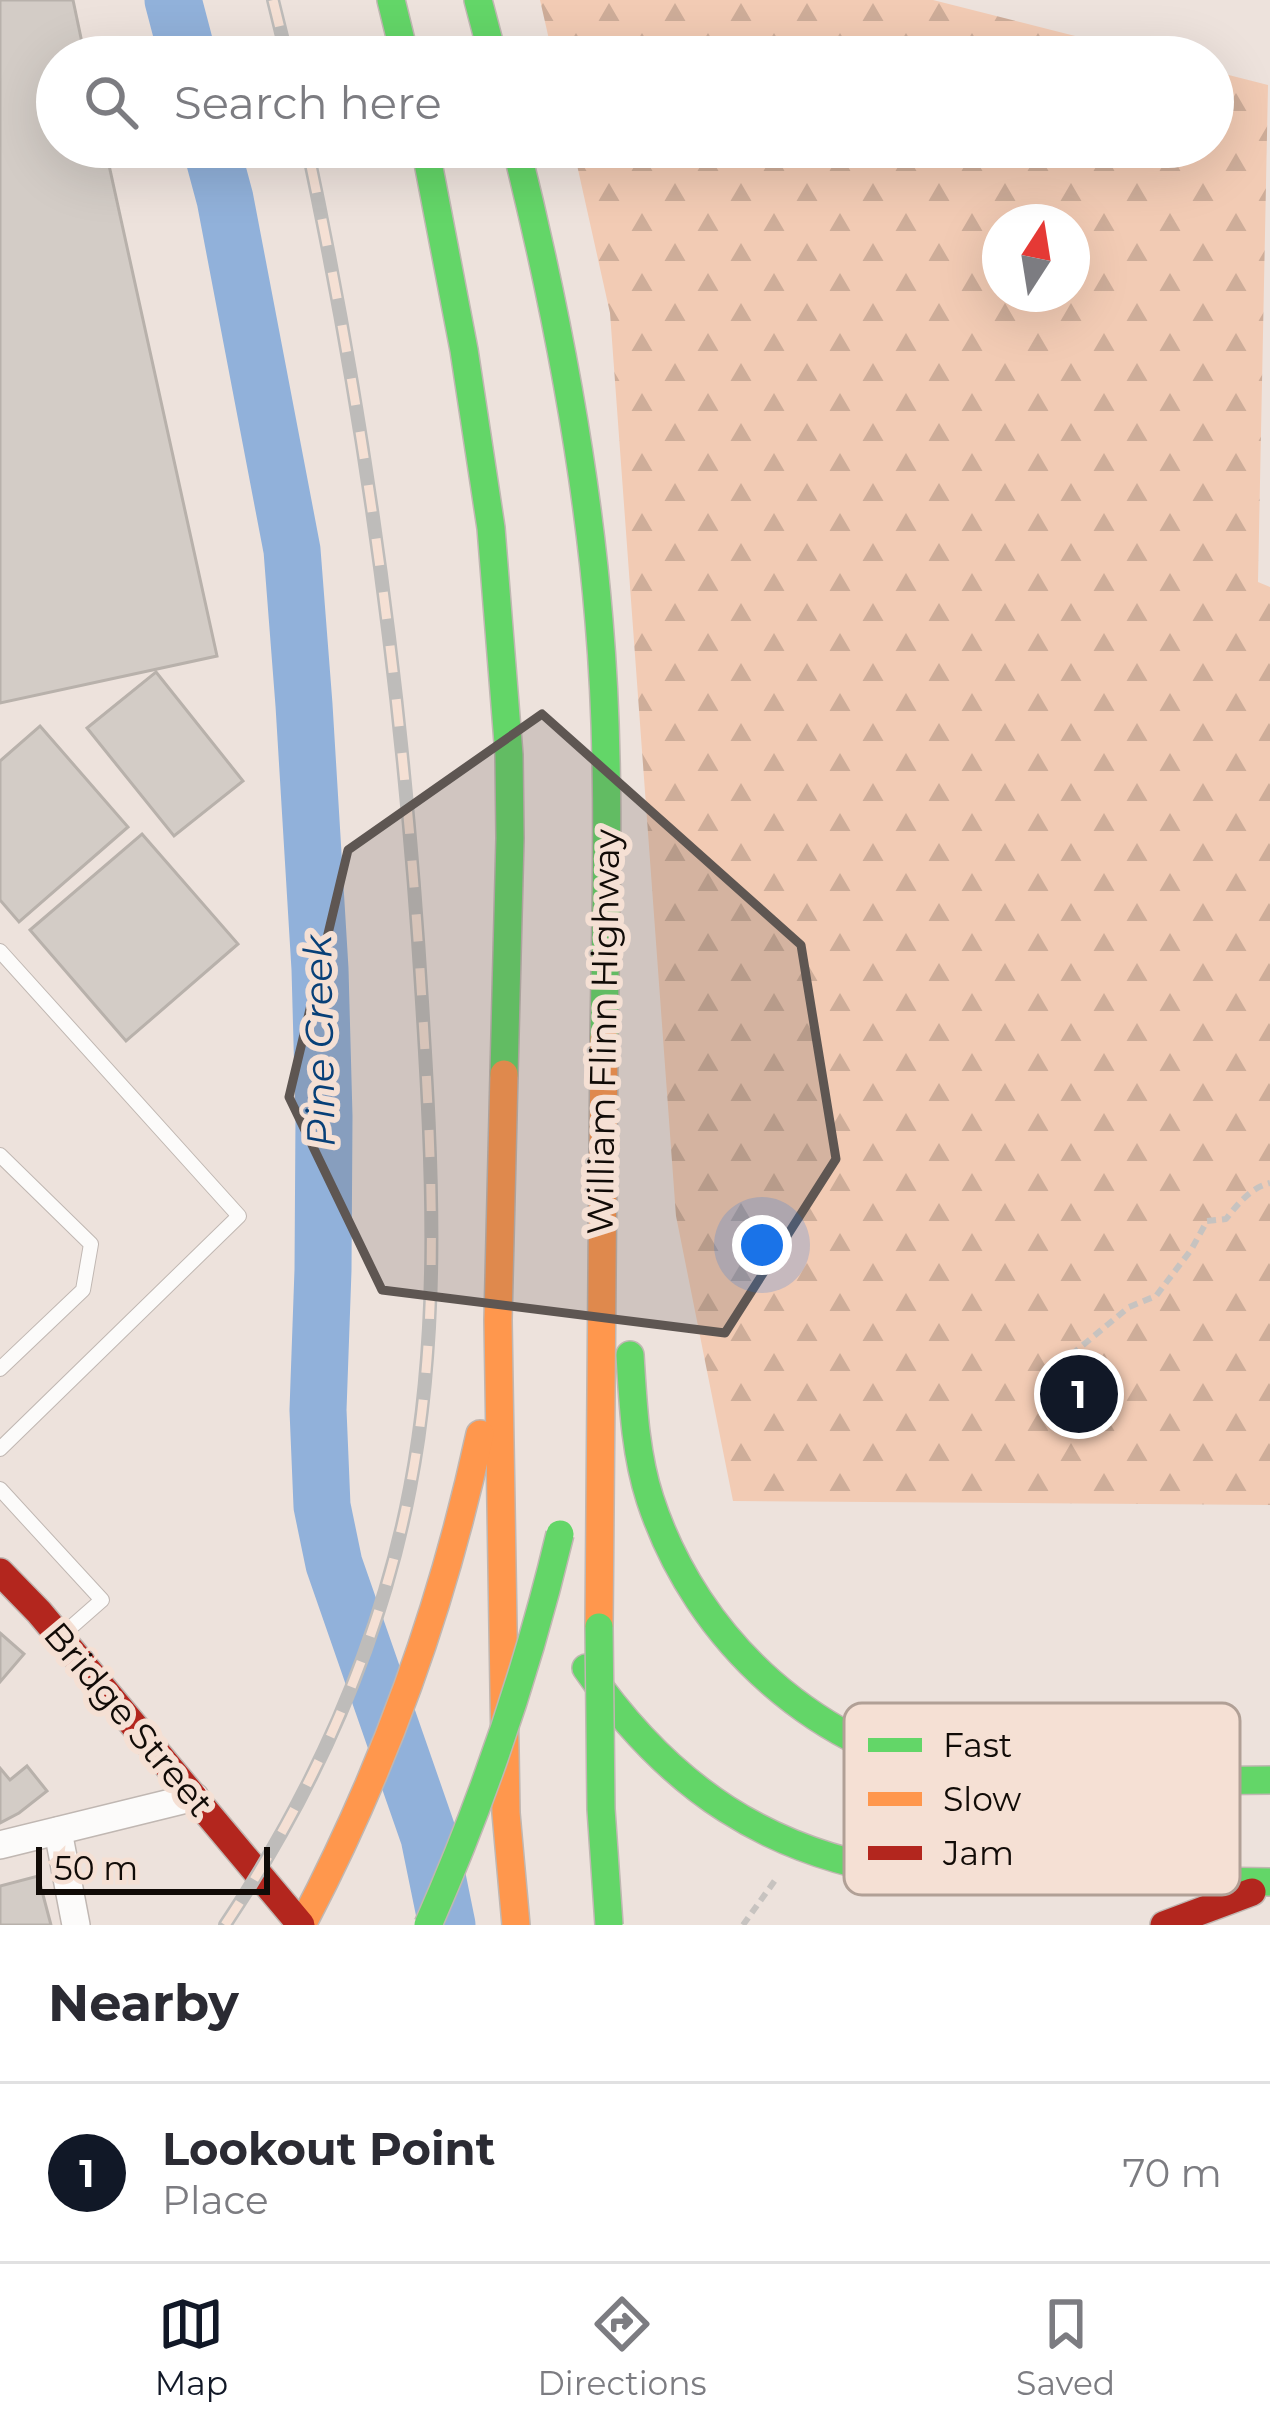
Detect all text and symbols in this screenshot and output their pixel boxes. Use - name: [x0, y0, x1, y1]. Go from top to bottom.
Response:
- search box: [36, 36, 1234, 168]
- icon: search: [78, 69, 144, 135]
- text: Search here: [174, 75, 442, 130]
- north arrow: [982, 204, 1090, 312]
- street label: William Flinn Highway: [577, 828, 629, 1235]
- water label: Pine Creek: [293, 933, 345, 1147]
- your location: [732, 1215, 792, 1275]
- pin: 1: [1040, 1349, 1118, 1439]
- street label: Bridge Street: [35, 1613, 223, 1825]
- legend: [844, 1703, 1240, 1895]
- text: Fast: [943, 1725, 1012, 1765]
- text: Slow: [943, 1779, 1021, 1819]
- text: Jam: [942, 1833, 1014, 1873]
- scale bar: [36, 1841, 270, 1894]
- text: 50 m: [54, 1848, 138, 1888]
- text: Nearby: [48, 1972, 239, 2034]
- text: Lookout Point: [162, 2121, 495, 2176]
- text: 1: [79, 2149, 95, 2197]
- text: 70 m: [1122, 2149, 1222, 2197]
- text: Place: [162, 2176, 269, 2224]
- tab: Map: [155, 2291, 228, 2403]
- tab: Directions: [538, 2291, 707, 2403]
- tab: Saved: [1016, 2291, 1115, 2403]

